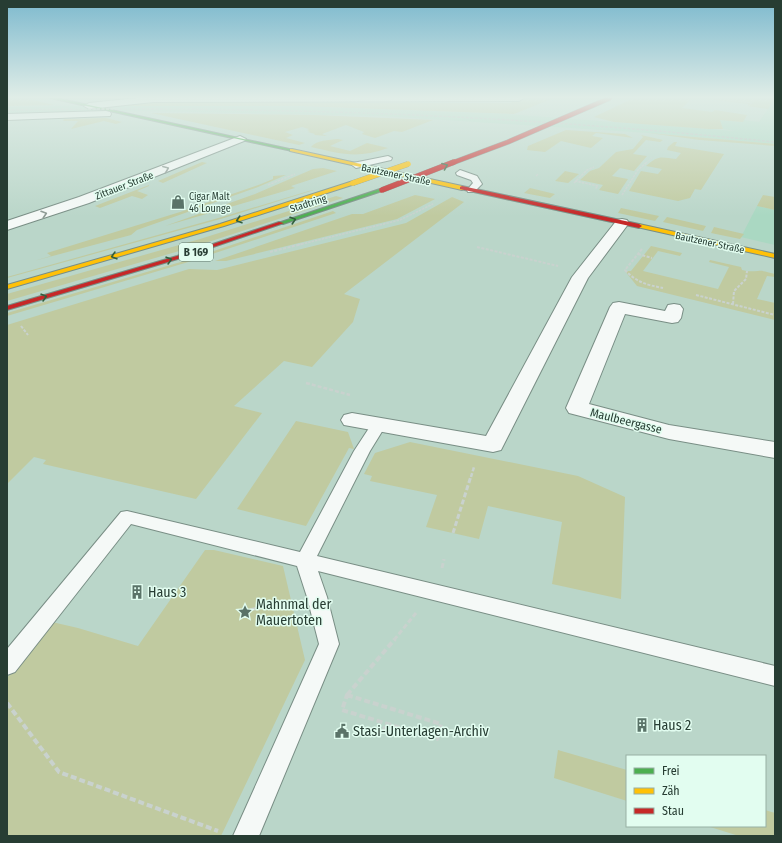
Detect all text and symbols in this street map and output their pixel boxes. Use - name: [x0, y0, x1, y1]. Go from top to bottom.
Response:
- street label: Bautzener Straße: [360, 162, 431, 188]
- one-way arrow: [442, 162, 449, 171]
- one-way arrow: [162, 166, 170, 174]
- street label: Zittauer Straße: [94, 169, 155, 203]
- place label: Cigar Malt 46 Lounge: [189, 191, 231, 215]
- street label: Stadtring: [289, 192, 328, 215]
- shop icon: Cigar Malt 46 Lounge: [170, 194, 186, 210]
- one-way arrow: [41, 210, 48, 219]
- one-way arrow: [236, 215, 243, 224]
- one-way arrow: [289, 216, 296, 224]
- street label: Bautzener Straße: [674, 230, 745, 256]
- road number: B 169: [179, 243, 213, 261]
- one-way arrow: [111, 251, 118, 260]
- one-way arrow: [165, 256, 172, 265]
- one-way arrow: [41, 293, 48, 302]
- street label: Maulbeergasse: [589, 405, 663, 437]
- building icon: Haus 3: [129, 584, 145, 600]
- place label: Haus 3: [148, 584, 186, 601]
- place label: Mahnmal der Mauertoten: [256, 596, 331, 629]
- place icon: Mahnmal der Mauertoten: [237, 604, 253, 620]
- building icon: Haus 2: [634, 717, 650, 733]
- place label: Haus 2: [653, 717, 691, 734]
- public building icon: Stasi-Unterlagen-Archiv: [334, 723, 350, 739]
- place label: Stasi-Unterlagen-Archiv: [353, 723, 489, 740]
- legend: [626, 755, 766, 827]
- text: Frei: [662, 764, 680, 778]
- text: Zäh: [662, 784, 680, 798]
- text: Stau: [662, 804, 684, 818]

